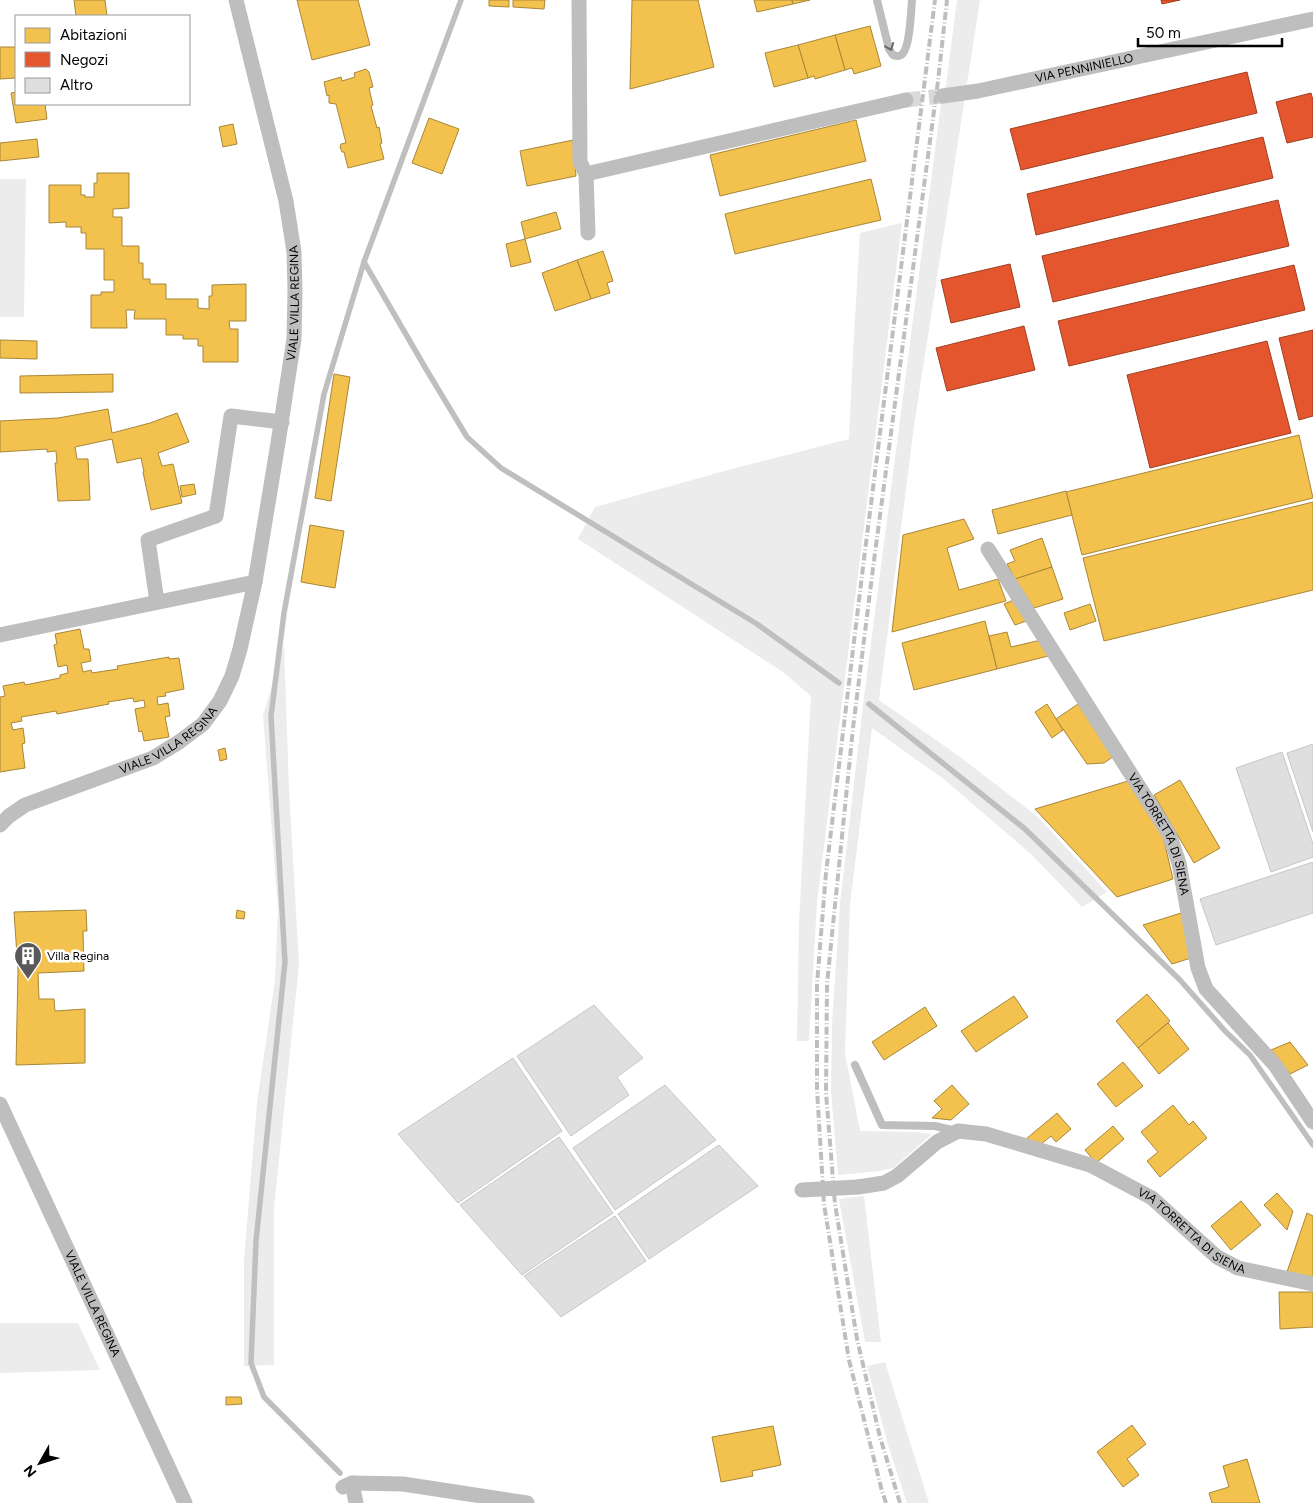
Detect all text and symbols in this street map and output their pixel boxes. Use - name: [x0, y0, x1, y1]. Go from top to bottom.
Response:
- legend: [15, 15, 190, 105]
- scale bar: [1138, 15, 1282, 47]
- text: 50 m: [1146, 24, 1181, 42]
- text: Abitazioni: [60, 26, 127, 44]
- one-way arrow: [883, 42, 894, 51]
- text: Negozi: [60, 51, 108, 69]
- street label: VIA PENNINIELLO: [1034, 51, 1135, 86]
- text: Altro: [60, 76, 93, 94]
- street label: VIALE VILLA REGINA: [284, 245, 302, 362]
- street label: VIALE VILLA REGINA: [118, 704, 220, 777]
- street label: VIA TORRETTA DI SIENA: [1125, 771, 1192, 896]
- building icon: Villa Regina: [13, 941, 43, 980]
- place label: Villa Regina: [47, 949, 109, 963]
- street label: VIA TORRETTA DI SIENA: [1135, 1185, 1247, 1276]
- street label: VIALE VILLA REGINA: [62, 1248, 123, 1359]
- north arrow: [15, 1438, 65, 1488]
- text: N: [20, 1461, 40, 1480]

